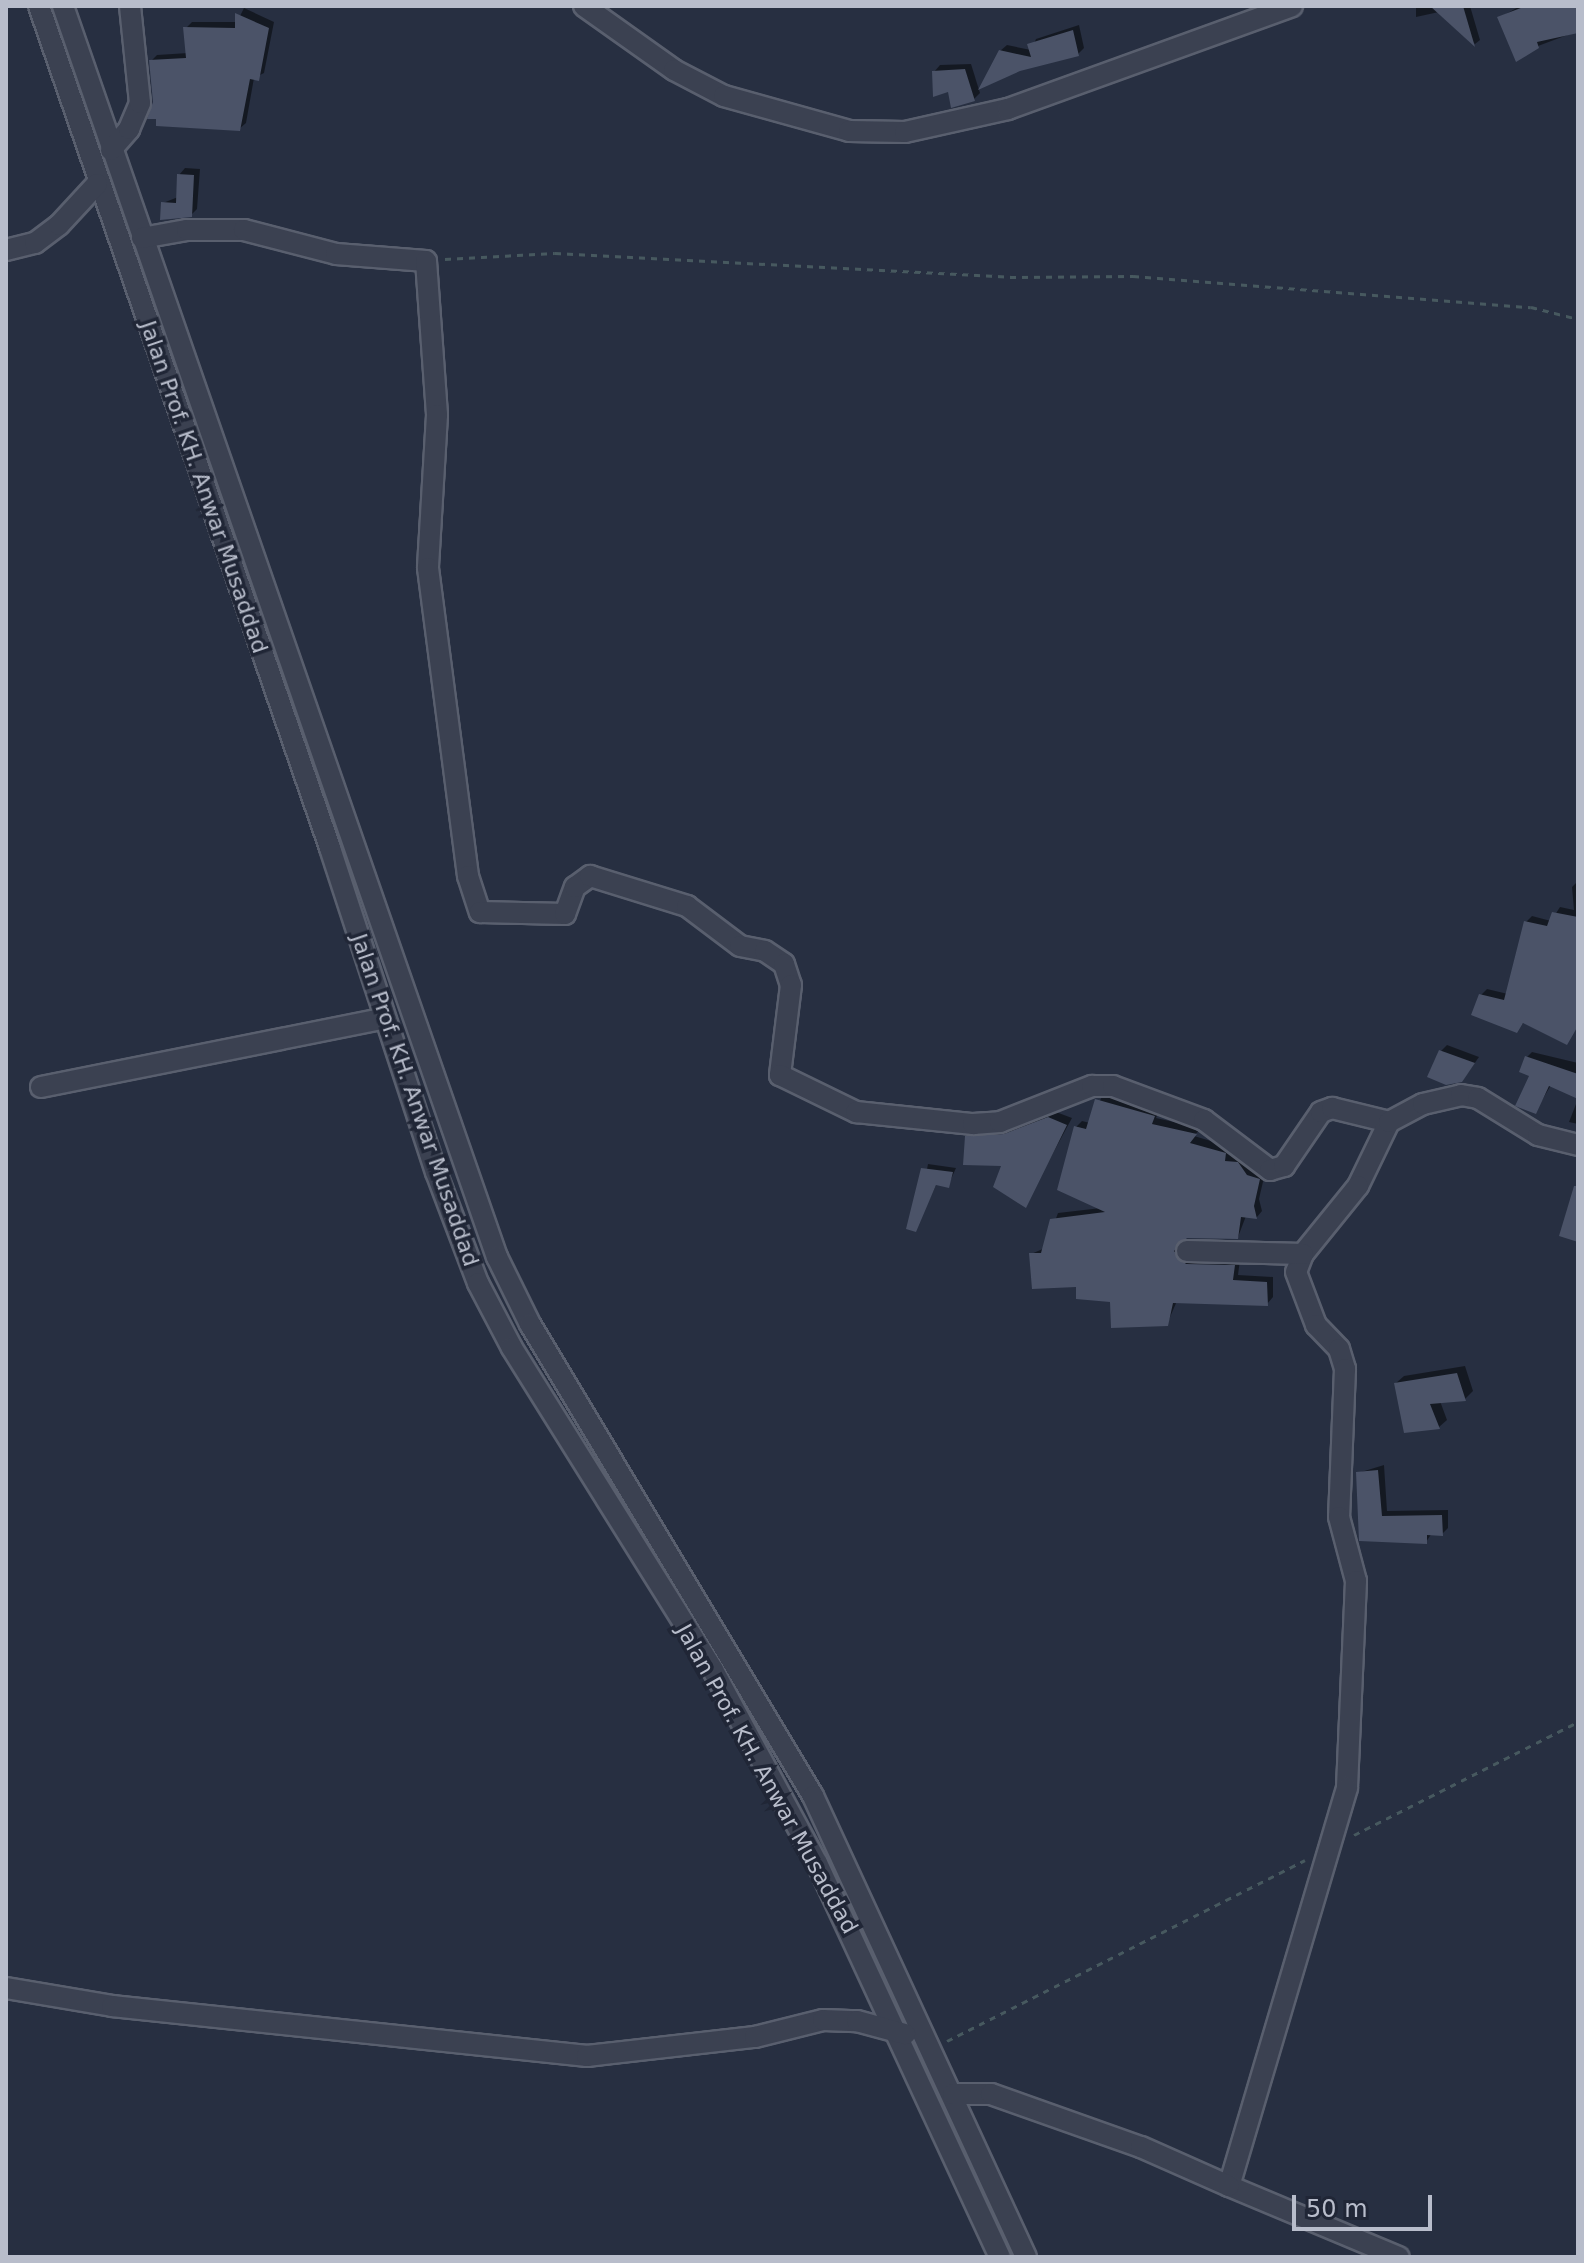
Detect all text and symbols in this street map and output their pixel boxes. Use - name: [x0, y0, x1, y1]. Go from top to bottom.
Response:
- street label: Jalan Prof. KH. Anwar Musaddad: [135, 317, 273, 657]
- street label: Jalan Prof. KH. Anwar Musaddad: [346, 930, 484, 1270]
- street label: Jalan Prof. KH. Anwar Musaddad: [671, 1620, 863, 1938]
- scale bar: [1296, 2179, 1436, 2229]
- text: 50 m: [1306, 2195, 1368, 2223]

